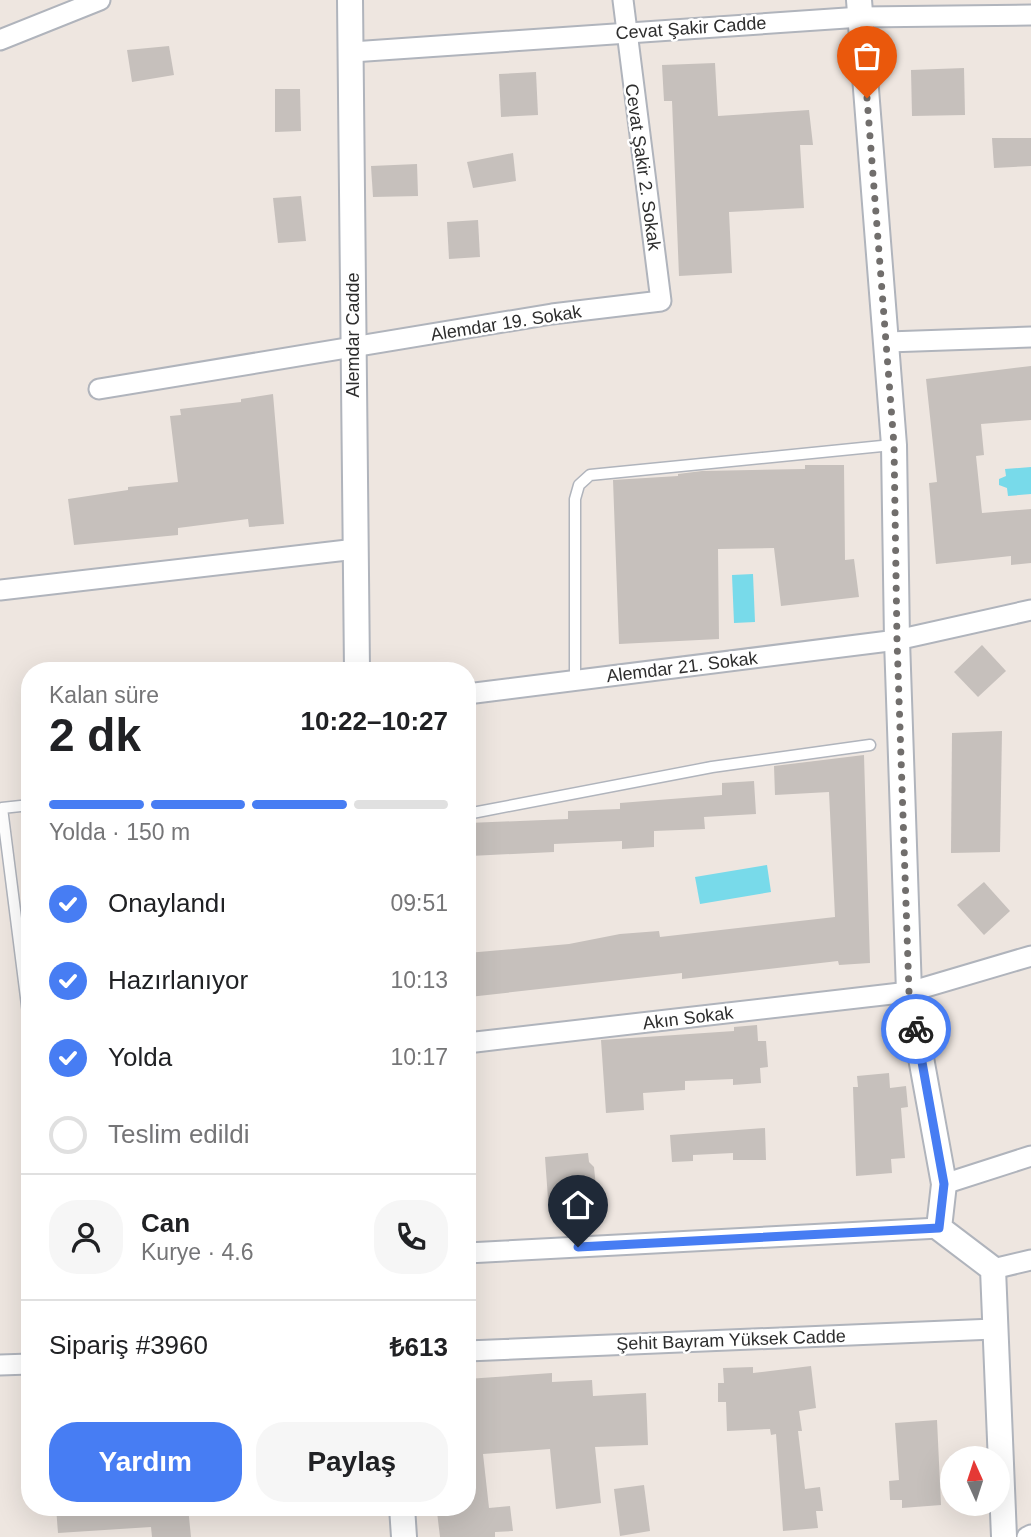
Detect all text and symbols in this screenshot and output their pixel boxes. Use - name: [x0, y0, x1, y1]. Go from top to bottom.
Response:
- street label: Cevat Şakir Cadde: [615, 13, 767, 43]
- pin: [837, 26, 897, 98]
- icon: bag: [848, 37, 886, 75]
- street label: Cevat Şakir 2. Sokak: [621, 82, 665, 253]
- street label: Alemdar Cadde: [343, 272, 363, 398]
- street label: Alemdar 19. Sokak: [429, 301, 584, 345]
- street label: Alemdar 21. Sokak: [605, 648, 760, 686]
- text: Kalan süre: [49, 682, 159, 708]
- text: 10:22–10:27: [301, 706, 448, 736]
- text: 2 dk: [49, 709, 141, 761]
- text: Yolda · 150 m: [49, 819, 190, 845]
- icon: check: [49, 885, 87, 923]
- text: Onaylandı: [108, 888, 227, 918]
- text: 09:51: [390, 890, 448, 916]
- icon: check: [49, 962, 87, 1000]
- text: Hazırlanıyor: [108, 965, 248, 995]
- text: 10:13: [390, 967, 448, 993]
- courier: [881, 994, 951, 1064]
- street label: Akın Sokak: [642, 1002, 735, 1033]
- icon: bike: [897, 1010, 935, 1048]
- icon: check: [49, 1039, 87, 1077]
- text: Yolda: [108, 1042, 172, 1072]
- text: 10:17: [390, 1044, 448, 1070]
- text: Teslim edildi: [108, 1119, 250, 1149]
- pin: [548, 1175, 608, 1247]
- icon: home: [559, 1186, 597, 1224]
- button: person: [49, 1200, 123, 1274]
- button: phone: [374, 1200, 448, 1274]
- text: Can: [141, 1208, 190, 1238]
- text: Kurye · 4.6: [141, 1239, 254, 1265]
- street label: Şehit Bayram Yüksek Cadde: [616, 1326, 846, 1354]
- text: Sipariş #3960: [49, 1330, 208, 1360]
- text: ₺613: [390, 1332, 448, 1362]
- button: Yardım: [49, 1422, 242, 1502]
- button: Paylaş: [256, 1422, 448, 1502]
- north arrow: [940, 1446, 1010, 1516]
- map controls: [940, 1446, 1010, 1516]

